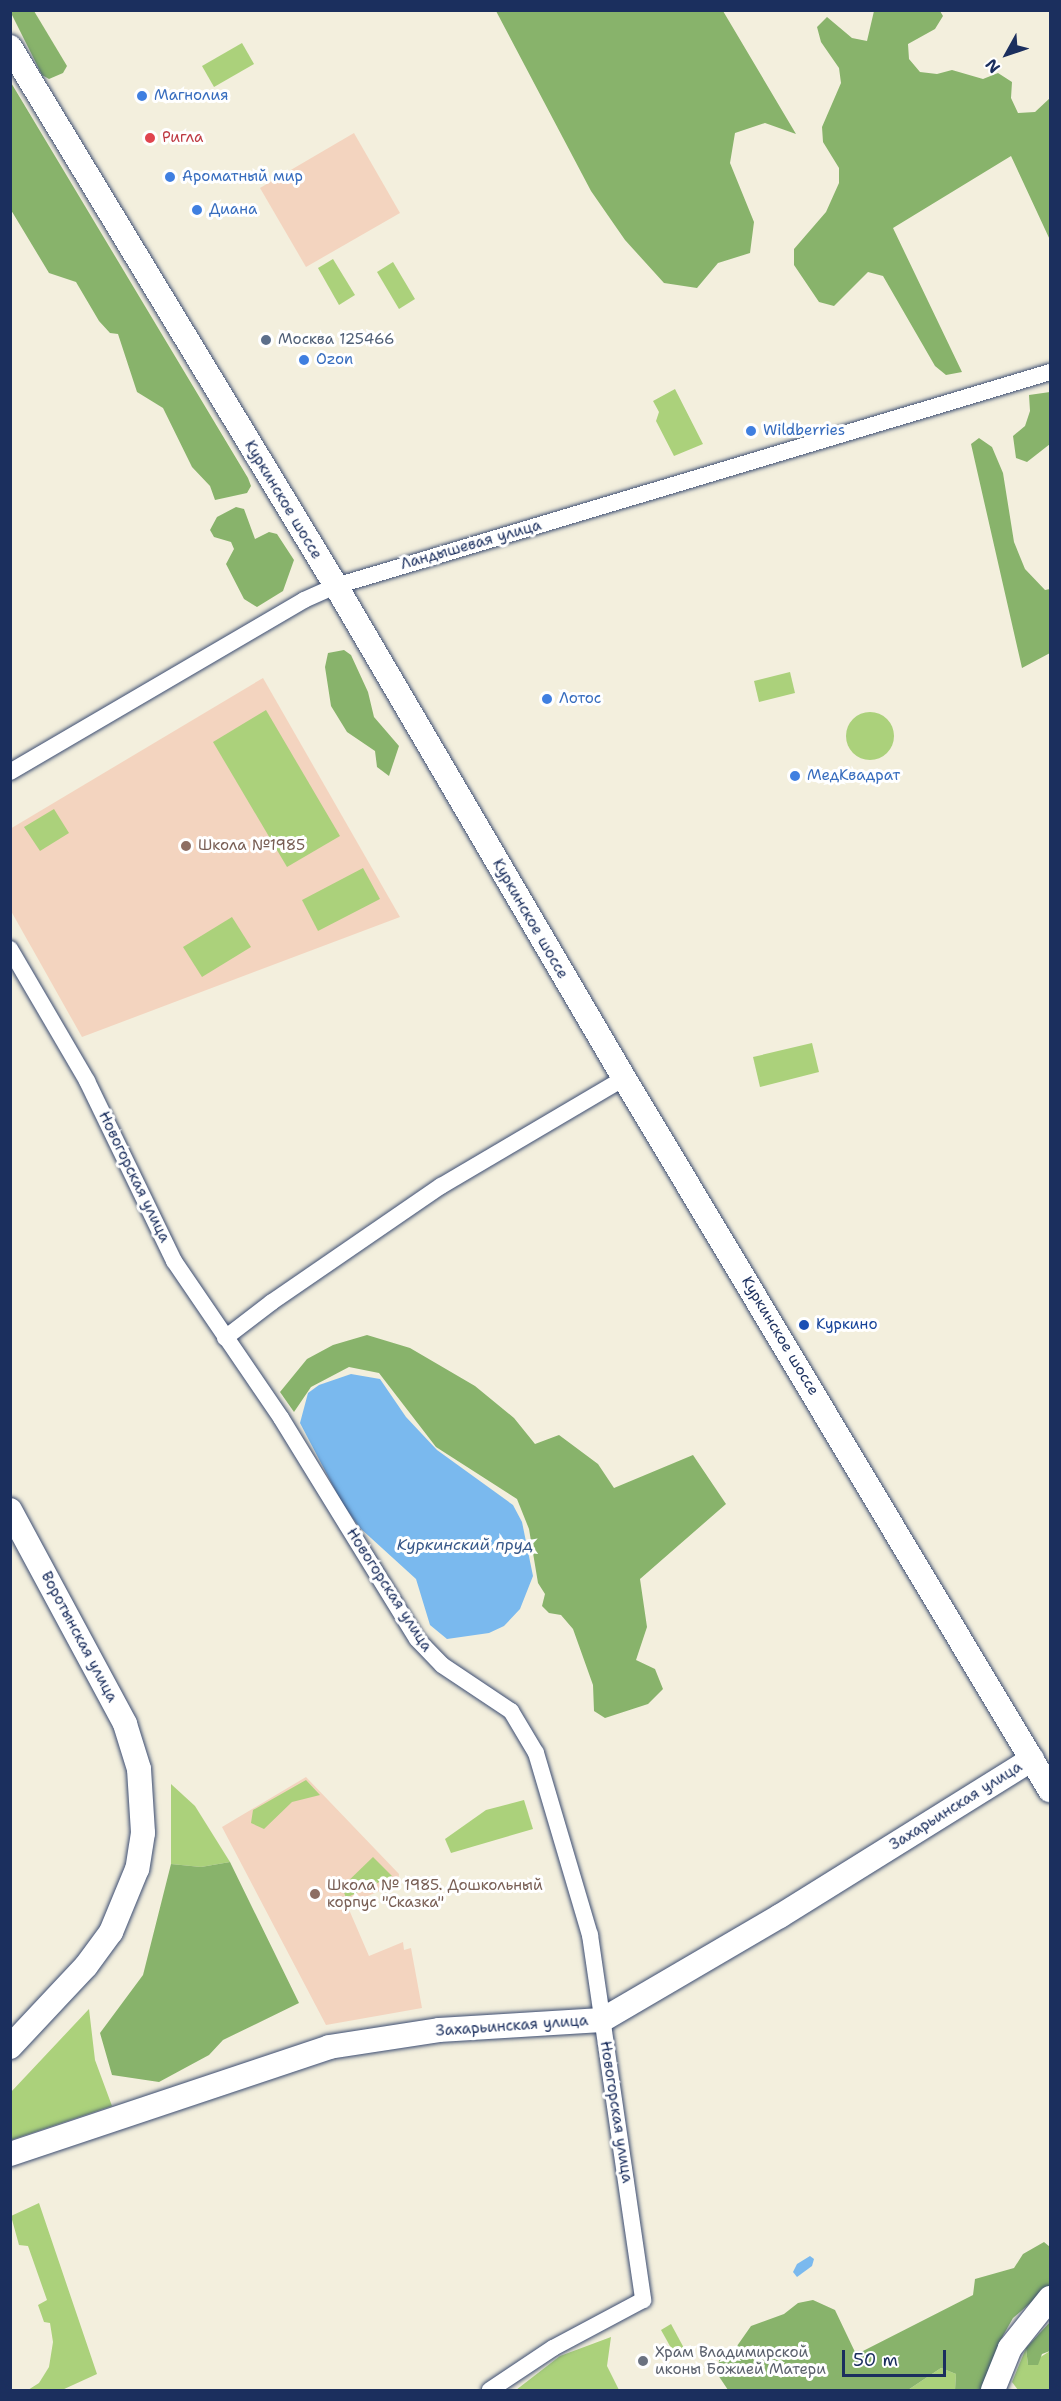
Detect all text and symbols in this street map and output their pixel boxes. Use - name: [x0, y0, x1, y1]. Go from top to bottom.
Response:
- north arrow: [977, 24, 1037, 84]
- text: N: [981, 54, 1005, 78]
- place label: Магнолия: [154, 87, 228, 105]
- marker: Магнолия: [135, 89, 149, 103]
- place label: Ригла: [162, 129, 203, 147]
- marker: Ригла: [143, 131, 157, 145]
- place label: Ароматный мир: [182, 168, 303, 186]
- marker: Ароматный мир: [163, 170, 177, 184]
- place label: Диана: [209, 201, 257, 219]
- marker: Диана: [190, 203, 204, 217]
- place label: Москва 125466: [278, 331, 395, 349]
- marker: Москва 125466: [259, 333, 273, 347]
- place label: Ozon: [316, 351, 353, 369]
- marker: Ozon: [297, 353, 311, 367]
- place label: Wildberries: [763, 422, 845, 440]
- marker: Wildberries: [744, 424, 758, 438]
- street label: Куркинское шоссе: [240, 437, 326, 563]
- street label: Ландышевая улица: [399, 516, 543, 574]
- place label: Лотос: [559, 690, 601, 708]
- marker: Лотос: [540, 692, 554, 706]
- place label: МедКвадрат: [807, 767, 900, 785]
- marker: МедКвадрат: [788, 769, 802, 783]
- place label: Школа №1985: [198, 837, 305, 855]
- marker: Школа №1985: [179, 839, 193, 853]
- street label: Куркинское шоссе: [488, 856, 572, 982]
- street label: Новогорская улица: [94, 1109, 174, 1245]
- street label: Куркинское шоссе: [737, 1273, 823, 1399]
- place label: Куркино: [816, 1316, 877, 1334]
- marker: Куркино: [797, 1318, 811, 1332]
- street label: Новогорская улица: [342, 1525, 436, 1655]
- water label: Куркинский пруд: [397, 1535, 533, 1555]
- street label: Воротынская улица: [37, 1569, 121, 1705]
- street label: Захарьинская улица: [886, 1758, 1026, 1854]
- place label: Школа № 1985. Дошкольный корпус "Сказка": [327, 1876, 543, 1911]
- marker: Школа № 1985. Дошкольный корпус "Сказка": [308, 1887, 322, 1901]
- street label: Захарьинская улица: [435, 2012, 589, 2040]
- street label: Новогорская улица: [596, 2040, 636, 2184]
- scale bar: [845, 2338, 948, 2376]
- place label: Храм Владимирской иконы Божией Матери: [655, 2343, 826, 2378]
- text: 50 m: [853, 2348, 898, 2372]
- marker: Храм Владимирской иконы Божией Матери: [636, 2354, 650, 2368]

